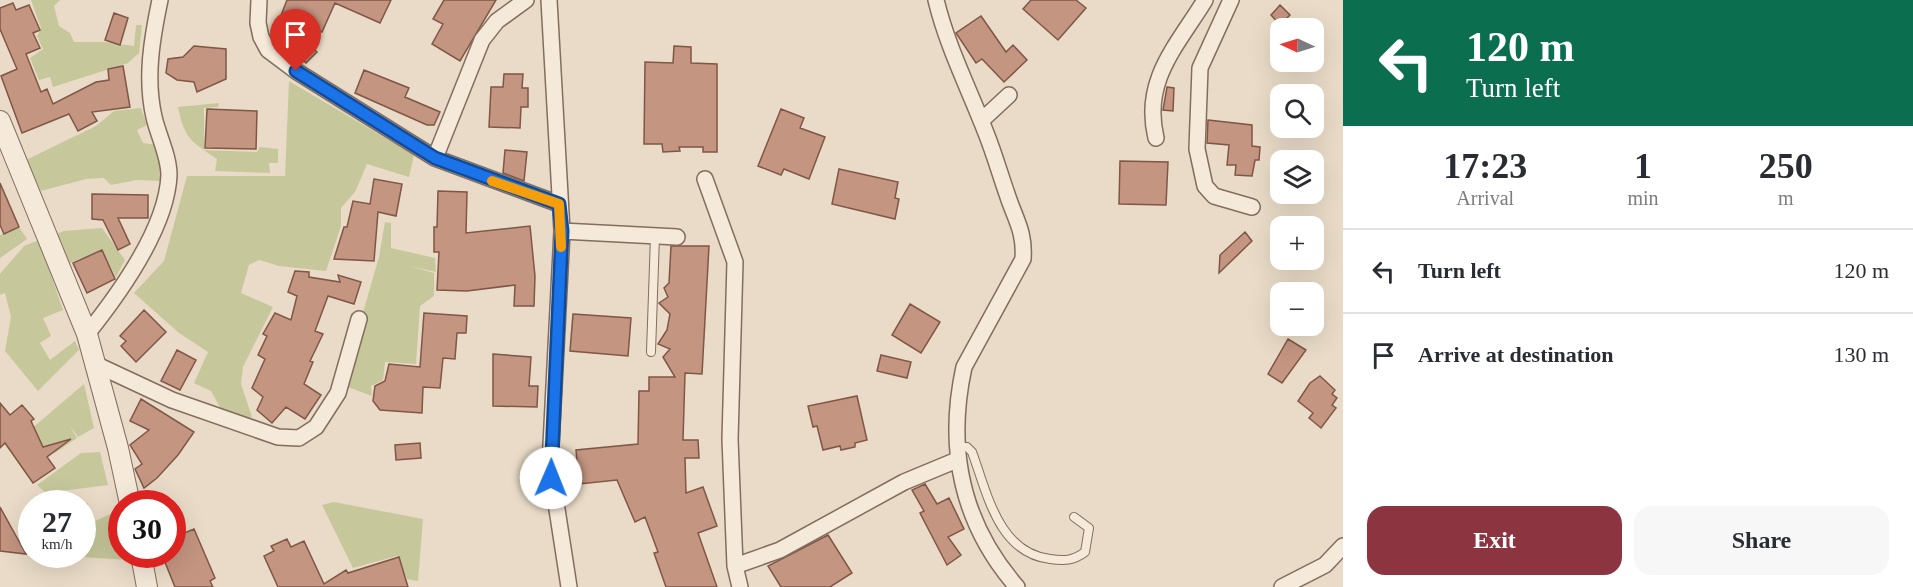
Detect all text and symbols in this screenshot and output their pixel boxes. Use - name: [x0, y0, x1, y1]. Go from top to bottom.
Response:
- pin: [270, 9, 321, 71]
- icon: arrive: [279, 18, 312, 51]
- north arrow: [1270, 18, 1324, 72]
- map controls: [1270, 18, 1324, 336]
- icon: left: [1367, 24, 1445, 102]
- text: 120 m: [1466, 24, 1575, 70]
- text: Turn left: [1466, 73, 1560, 103]
- button: search: [1270, 84, 1324, 138]
- text: 17:23: [1443, 146, 1527, 186]
- text: 1: [1634, 146, 1652, 186]
- text: 250: [1759, 146, 1813, 186]
- button: layers: [1270, 150, 1324, 204]
- text: Arrival: [1456, 187, 1514, 209]
- text: min: [1627, 187, 1659, 209]
- text: m: [1778, 187, 1794, 209]
- button: +: [1270, 216, 1324, 270]
- icon: left: [1367, 255, 1400, 288]
- text: Turn left: [1418, 258, 1501, 283]
- text: 120 m: [1833, 258, 1889, 283]
- button: −: [1270, 282, 1324, 336]
- icon: arrive: [1367, 339, 1400, 372]
- text: Arrive at destination: [1418, 342, 1614, 367]
- text: 130 m: [1833, 342, 1889, 367]
- position arrow: [519, 446, 583, 510]
- speed limit sign: 30: [108, 490, 186, 568]
- text: 27: [42, 505, 72, 538]
- button: Exit: [1367, 506, 1622, 575]
- button: Share: [1634, 506, 1889, 575]
- text: km/h: [42, 536, 72, 552]

